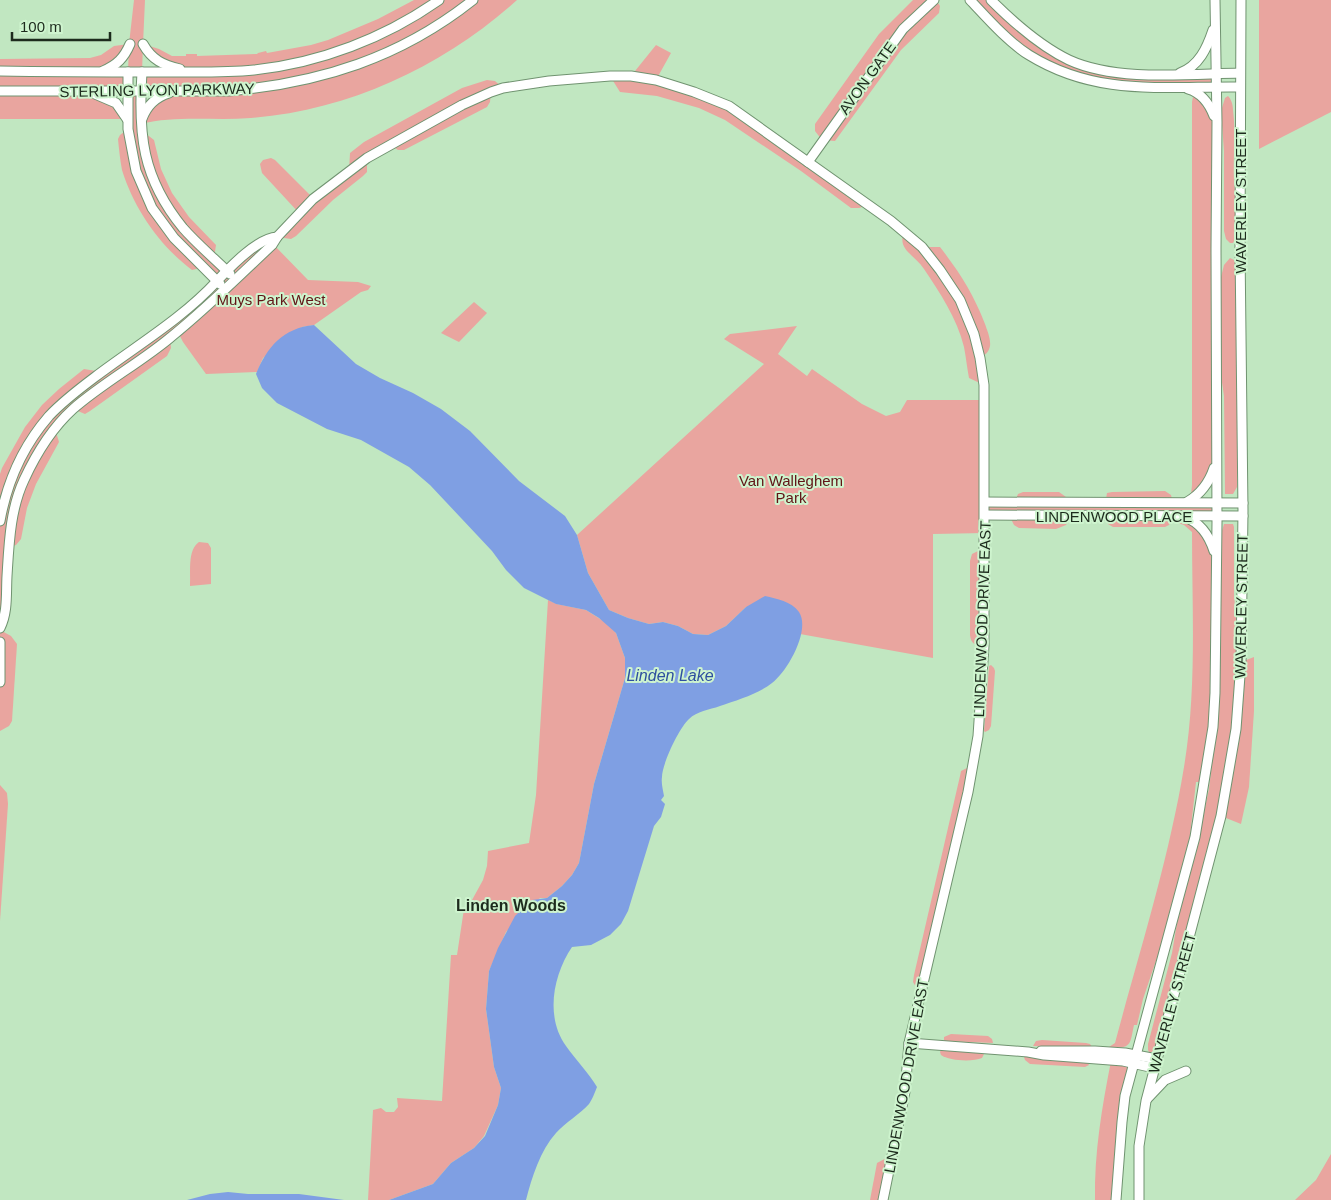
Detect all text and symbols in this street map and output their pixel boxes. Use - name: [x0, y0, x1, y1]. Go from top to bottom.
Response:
- scale bar: [12, 10, 110, 42]
- text: 100 m: [20, 18, 62, 35]
- street label: AVON GATE: [835, 39, 899, 117]
- street label: STERLING LYON PARKWAY: [59, 80, 255, 100]
- street label: WAVERLEY STREET: [1232, 129, 1249, 273]
- park label: Muys Park West: [217, 291, 326, 308]
- park label: Van Walleghem Park: [739, 472, 843, 506]
- street label: LINDENWOOD PLACE: [1036, 508, 1192, 525]
- street label: LINDENWOOD DRIVE EAST: [970, 520, 994, 718]
- street label: WAVERLEY STREET: [1231, 533, 1251, 679]
- water label: Linden Lake: [626, 667, 714, 684]
- district label: Linden Woods: [456, 897, 566, 914]
- street label: WAVERLEY STREET: [1145, 931, 1199, 1075]
- street label: LINDENWOOD DRIVE EAST: [881, 978, 931, 1174]

